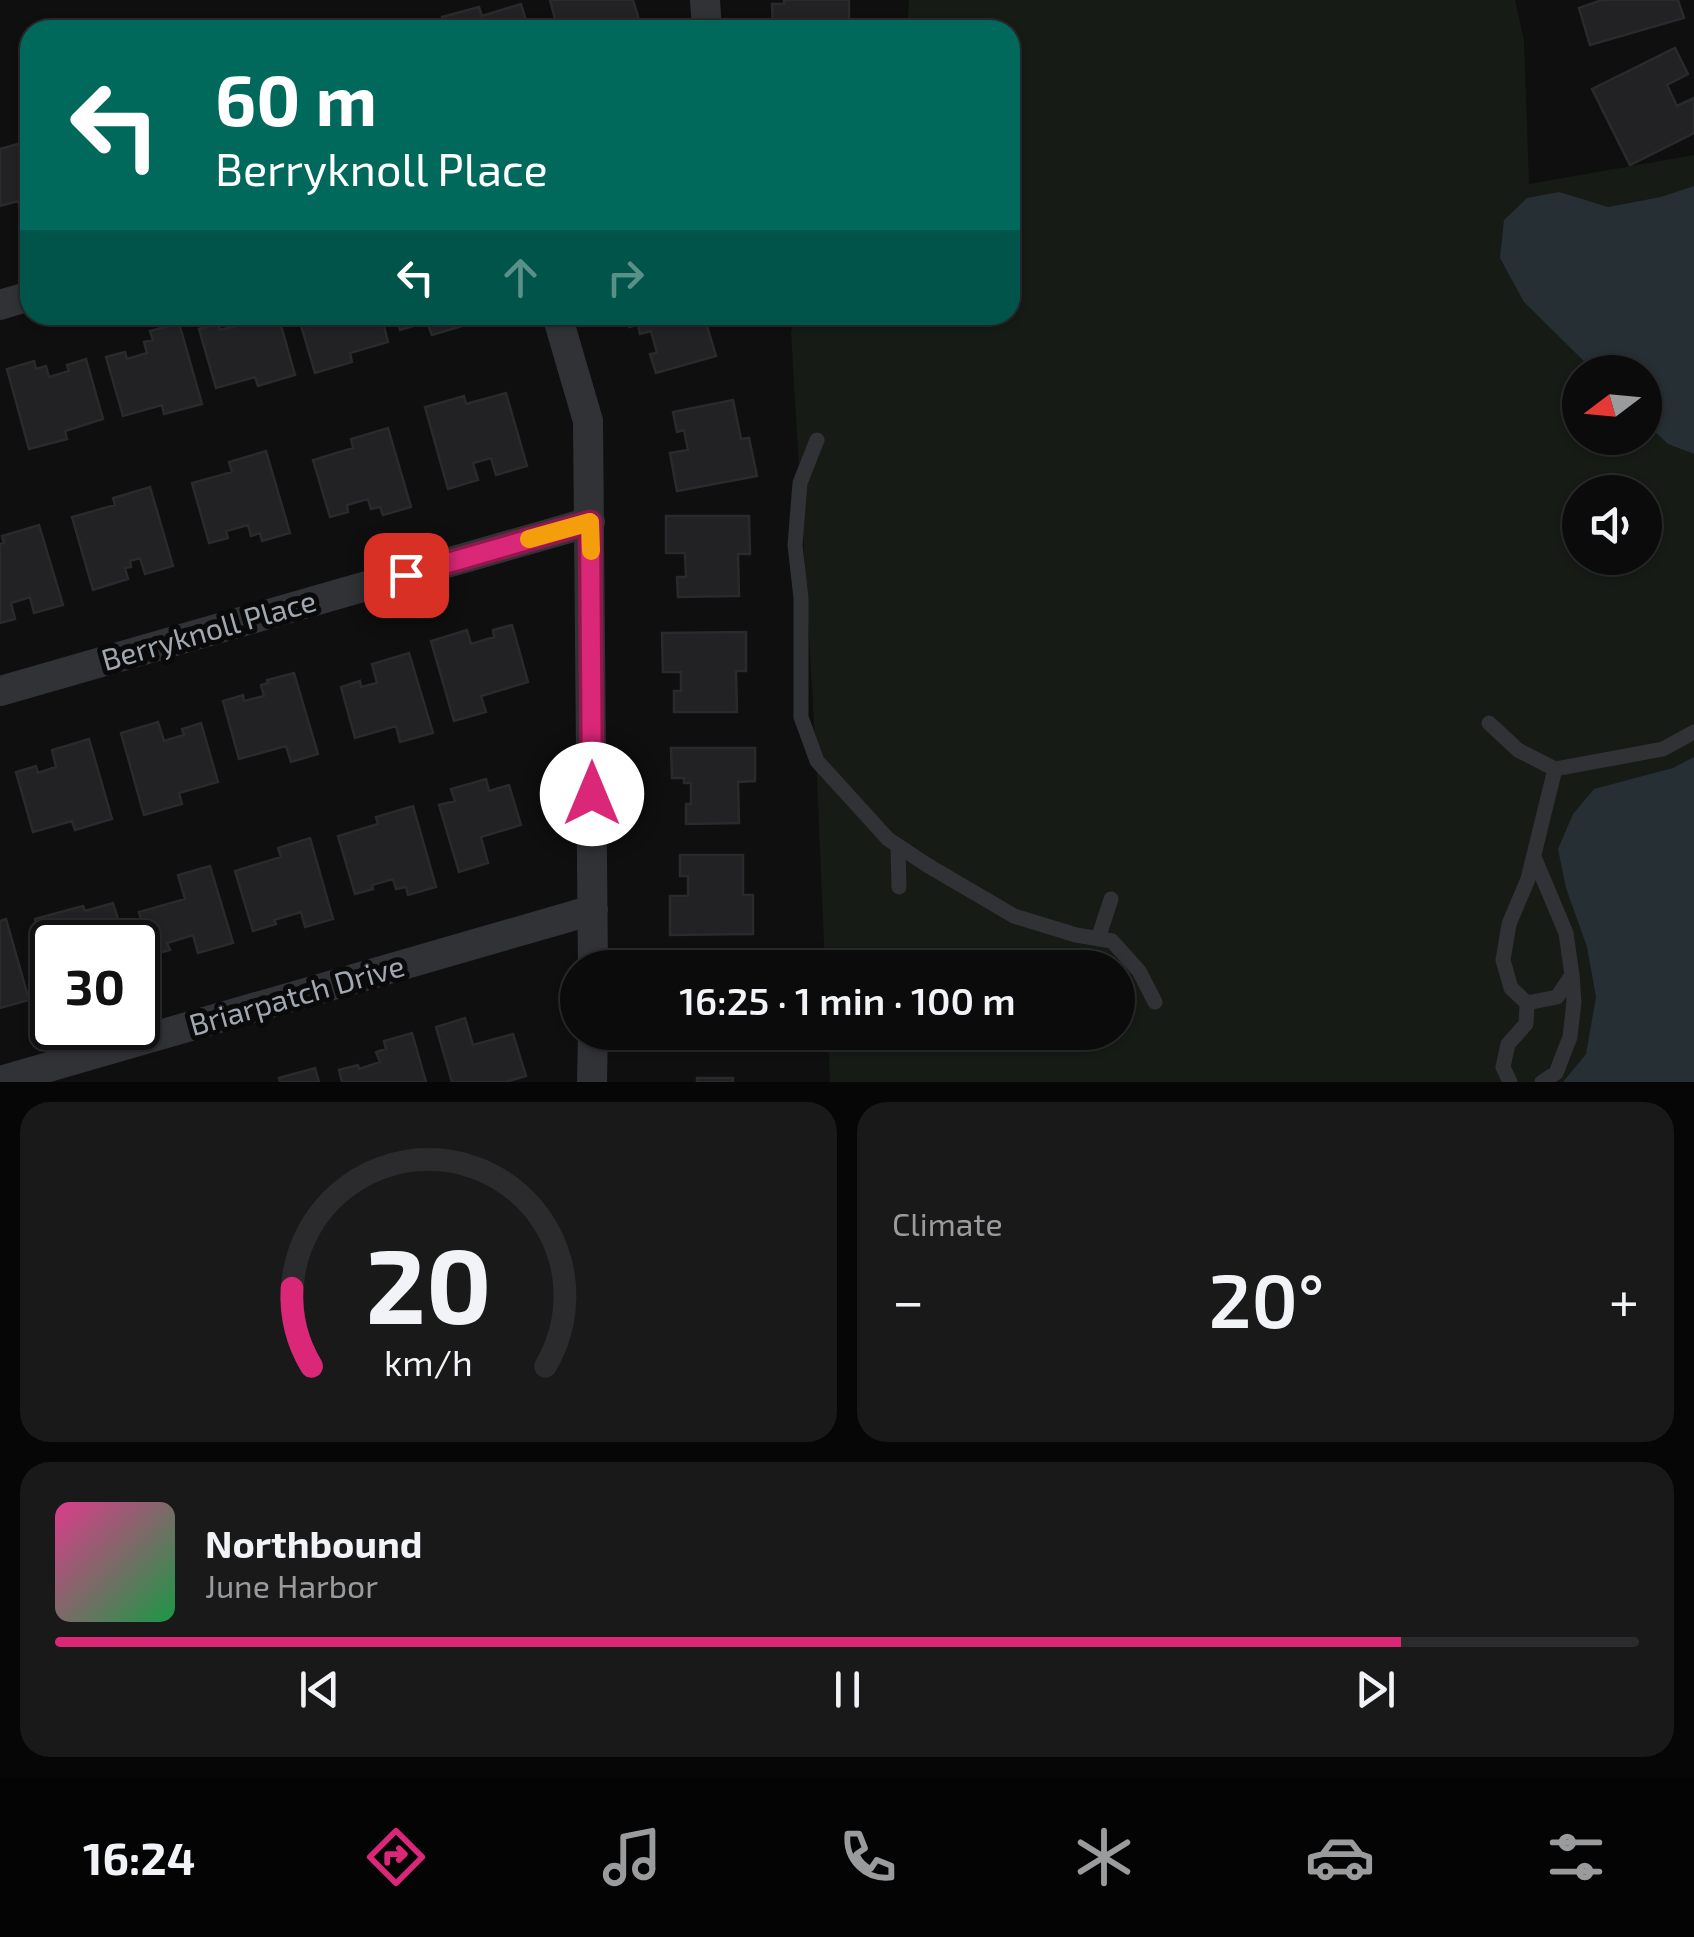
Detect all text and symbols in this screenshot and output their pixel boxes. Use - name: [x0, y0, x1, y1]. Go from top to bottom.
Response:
- text: 60 m: [215, 56, 377, 140]
- icon: left: [50, 60, 180, 190]
- text: Berryknoll Place: [215, 141, 548, 195]
- icon: left: [388, 250, 443, 305]
- icon: ahead: [493, 250, 548, 305]
- icon: right: [598, 250, 653, 305]
- north arrow: [1562, 355, 1662, 455]
- map controls: [1562, 355, 1662, 575]
- button: sound: [1562, 475, 1662, 575]
- pin: [364, 533, 449, 618]
- icon: arrive: [379, 548, 434, 603]
- street label: Berryknoll Place: [97, 581, 320, 677]
- position arrow: [540, 742, 644, 846]
- speed limit sign: 30: [30, 920, 160, 1050]
- street label: Briarpatch Drive: [185, 946, 408, 1042]
- text: 16:25 · 1 min · 100 m: [679, 977, 1016, 1023]
- text: Climate: [892, 1204, 1003, 1242]
- text: 20: [365, 1220, 492, 1345]
- text: 20°: [1209, 1253, 1324, 1343]
- text: −: [892, 1266, 924, 1332]
- text: +: [1609, 1266, 1639, 1332]
- text: km/h: [384, 1340, 473, 1383]
- text: Northbound: [205, 1520, 423, 1566]
- text: June Harbor: [205, 1566, 378, 1604]
- icon: previous: [292, 1662, 347, 1717]
- icon: pause: [820, 1662, 875, 1717]
- icon: next: [1348, 1662, 1403, 1717]
- icon: directions: [361, 1822, 431, 1892]
- icon: music: [597, 1822, 667, 1892]
- icon: phone: [833, 1822, 903, 1892]
- icon: climate: [1069, 1822, 1139, 1892]
- icon: car: [1305, 1822, 1375, 1892]
- icon: filters: [1541, 1822, 1611, 1892]
- text: 16:24: [83, 1830, 195, 1884]

